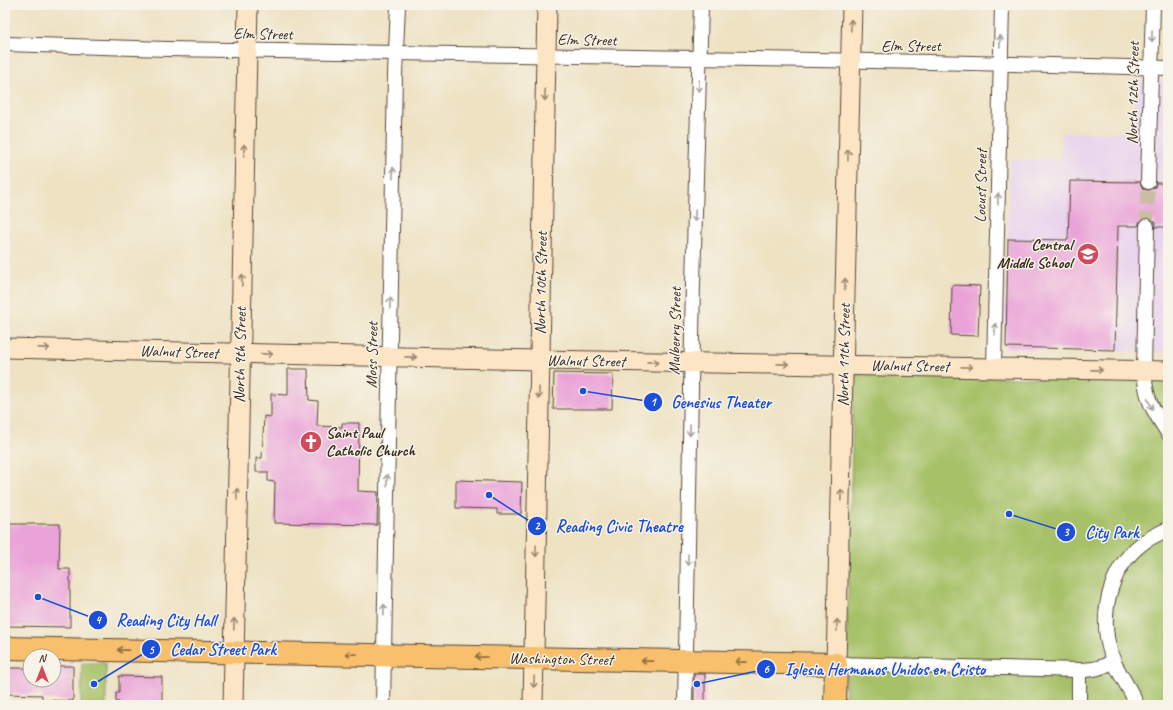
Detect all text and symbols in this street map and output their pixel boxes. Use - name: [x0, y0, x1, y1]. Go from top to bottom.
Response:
- one-way arrow: [848, 19, 855, 32]
- street label: Elm Street: [233, 23, 295, 45]
- street label: Elm Street: [557, 29, 619, 51]
- one-way arrow: [1148, 29, 1156, 42]
- one-way arrow: [997, 35, 1004, 48]
- street label: Elm Street: [881, 36, 942, 56]
- street label: North 12th Street: [1122, 40, 1144, 145]
- one-way arrow: [695, 79, 703, 92]
- one-way arrow: [541, 88, 549, 101]
- one-way arrow: [241, 144, 248, 157]
- street label: Locust Street: [970, 146, 992, 223]
- one-way arrow: [845, 149, 852, 162]
- one-way arrow: [389, 167, 397, 180]
- one-way arrow: [994, 193, 1002, 206]
- one-way arrow: [691, 209, 699, 222]
- street label: North 10th Street: [530, 230, 552, 335]
- place label: Central Middle School: [997, 235, 1075, 273]
- school or university icon: Central Middle School: [1075, 241, 1101, 267]
- one-way arrow: [238, 274, 245, 287]
- one-way arrow: [842, 278, 849, 291]
- street label: Mulberry Street: [664, 285, 686, 375]
- one-way arrow: [387, 297, 394, 310]
- street label: North 11th Street: [833, 302, 855, 407]
- street label: North 9th Street: [229, 305, 251, 403]
- street label: Moss Street: [361, 320, 383, 388]
- one-way arrow: [991, 323, 999, 336]
- street label: Walnut Street: [139, 341, 221, 363]
- one-way arrow: [37, 345, 50, 352]
- one-way arrow: [260, 350, 273, 358]
- street label: Walnut Street: [547, 350, 628, 372]
- one-way arrow: [404, 353, 417, 361]
- street label: Walnut Street: [871, 355, 952, 377]
- one-way arrow: [646, 358, 659, 366]
- one-way arrow: [776, 360, 789, 368]
- one-way arrow: [960, 364, 973, 371]
- one-way arrow: [1090, 366, 1103, 373]
- one-way arrow: [535, 386, 543, 399]
- callout: Genesius Theater: [643, 387, 779, 416]
- text: Genesius Theater: [671, 392, 773, 413]
- text: 1: [650, 394, 657, 410]
- one-way arrow: [1147, 397, 1154, 409]
- place label: Saint Paul Catholic Church: [326, 423, 415, 461]
- one-way arrow: [686, 423, 694, 436]
- church icon: Saint Paul Catholic Church: [298, 429, 324, 455]
- one-way arrow: [383, 474, 391, 487]
- one-way arrow: [233, 488, 241, 501]
- one-way arrow: [837, 489, 844, 502]
- callout: Reading Civic Theatre: [527, 512, 691, 541]
- text: Reading Civic Theatre: [555, 516, 684, 537]
- callout: City Park: [1056, 517, 1147, 546]
- text: 2: [534, 518, 541, 534]
- text: City Park: [1085, 522, 1140, 543]
- text: 3: [1063, 524, 1070, 540]
- one-way arrow: [532, 544, 540, 557]
- one-way arrow: [684, 553, 692, 566]
- one-way arrow: [381, 604, 388, 617]
- callout: Reading City Hall: [88, 605, 225, 634]
- text: Reading City Hall: [116, 610, 220, 631]
- text: 4: [95, 612, 102, 628]
- one-way arrow: [230, 618, 238, 631]
- one-way arrow: [834, 619, 841, 632]
- callout: Cedar Street Park: [141, 635, 284, 664]
- text: Cedar Street Park: [170, 639, 277, 660]
- text: 5: [148, 642, 155, 658]
- one-way arrow: [117, 646, 130, 654]
- north arrow: [22, 648, 62, 688]
- street label: Washington Street: [509, 648, 616, 670]
- one-way arrow: [345, 650, 358, 658]
- text: N: [39, 651, 48, 665]
- one-way arrow: [475, 653, 488, 661]
- callout: Iglesia Hermanos Unidos en Cristo: [756, 654, 993, 683]
- one-way arrow: [641, 657, 654, 665]
- one-way arrow: [735, 658, 748, 666]
- text: Iglesia Hermanos Unidos en Cristo: [785, 659, 987, 680]
- text: 6: [763, 661, 770, 677]
- one-way arrow: [530, 675, 537, 688]

